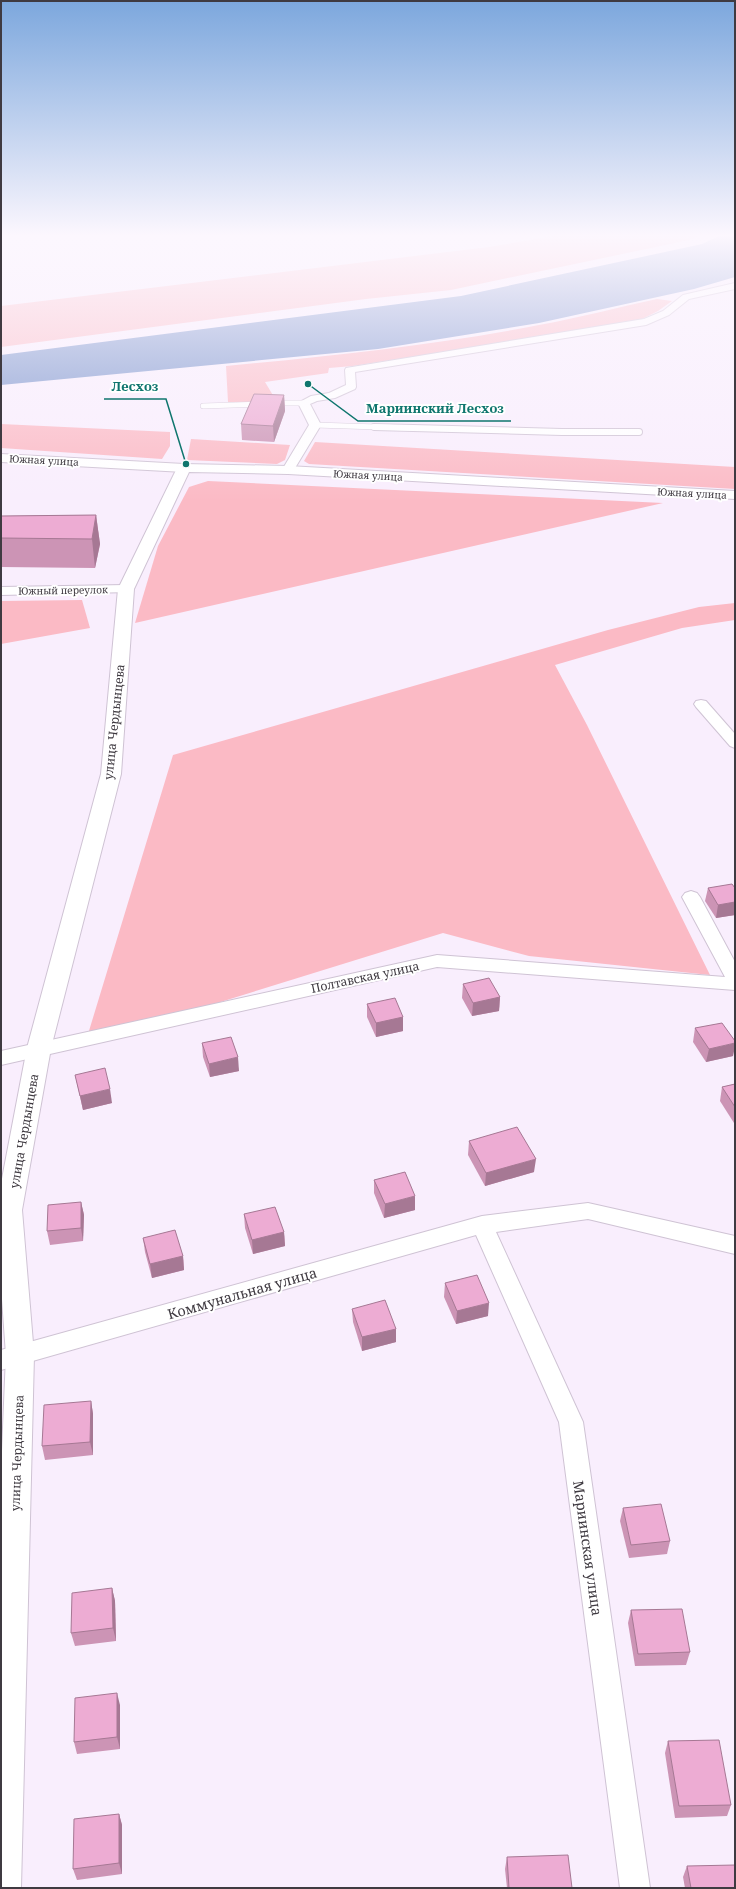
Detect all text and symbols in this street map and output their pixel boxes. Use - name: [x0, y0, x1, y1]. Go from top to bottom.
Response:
- callout: Лесхоз: [104, 374, 166, 399]
- text: Лесхоз: [112, 377, 159, 395]
- callout: Мариинский Лесхоз: [358, 396, 511, 421]
- text: Мариинский Лесхоз: [366, 399, 504, 417]
- street label: Южная улица: [9, 451, 80, 469]
- street label: Южная улица: [333, 466, 404, 484]
- street label: Южная улица: [657, 484, 728, 502]
- street label: Южный переулок: [18, 582, 108, 598]
- street label: улица Чердынцева: [99, 663, 129, 781]
- street label: Полтавская улица: [309, 957, 421, 997]
- street label: улица Чердынцева: [6, 1072, 43, 1190]
- street label: Коммунальная улица: [165, 1263, 319, 1323]
- street label: улица Чердынцева: [6, 1394, 28, 1511]
- street label: Мариинская улица: [569, 1479, 607, 1617]

